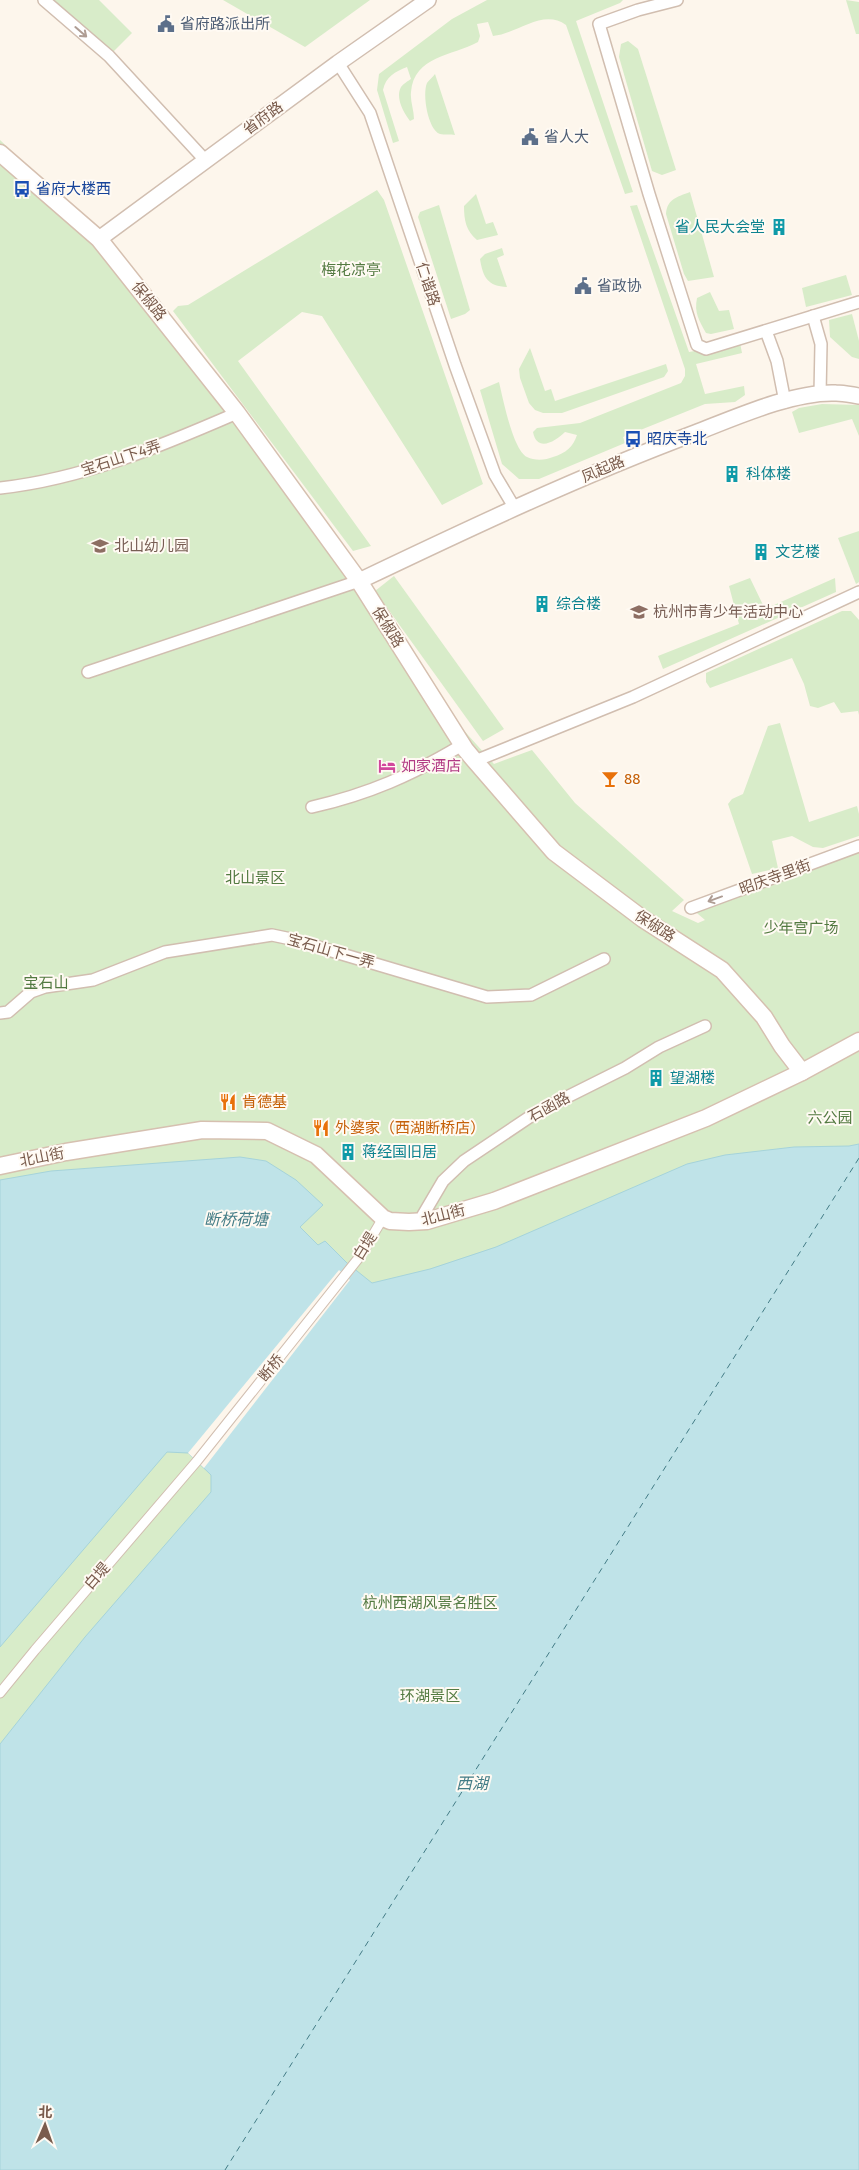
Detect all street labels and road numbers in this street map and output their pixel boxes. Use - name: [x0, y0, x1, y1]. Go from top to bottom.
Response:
- street label: 省府路: [240, 97, 286, 139]
- street label: 仁谐路: [412, 260, 444, 308]
- street label: 保俶路: [128, 278, 170, 324]
- street label: 宝石山下4弄: [79, 437, 163, 479]
- street label: 凤起路: [579, 452, 627, 486]
- street label: 保俶路: [368, 603, 408, 651]
- street label: 昭庆寺里街: [737, 856, 813, 898]
- street label: 保俶路: [631, 906, 679, 946]
- street label: 宝石山下一弄: [285, 930, 377, 972]
- street label: 石函路: [525, 1088, 573, 1126]
- street label: 北山街: [18, 1144, 66, 1170]
- street label: 北山街: [419, 1201, 467, 1229]
- street label: 白堤: [349, 1229, 381, 1263]
- street label: 断桥: [255, 1351, 287, 1385]
- street label: 白堤: [80, 1559, 114, 1593]

